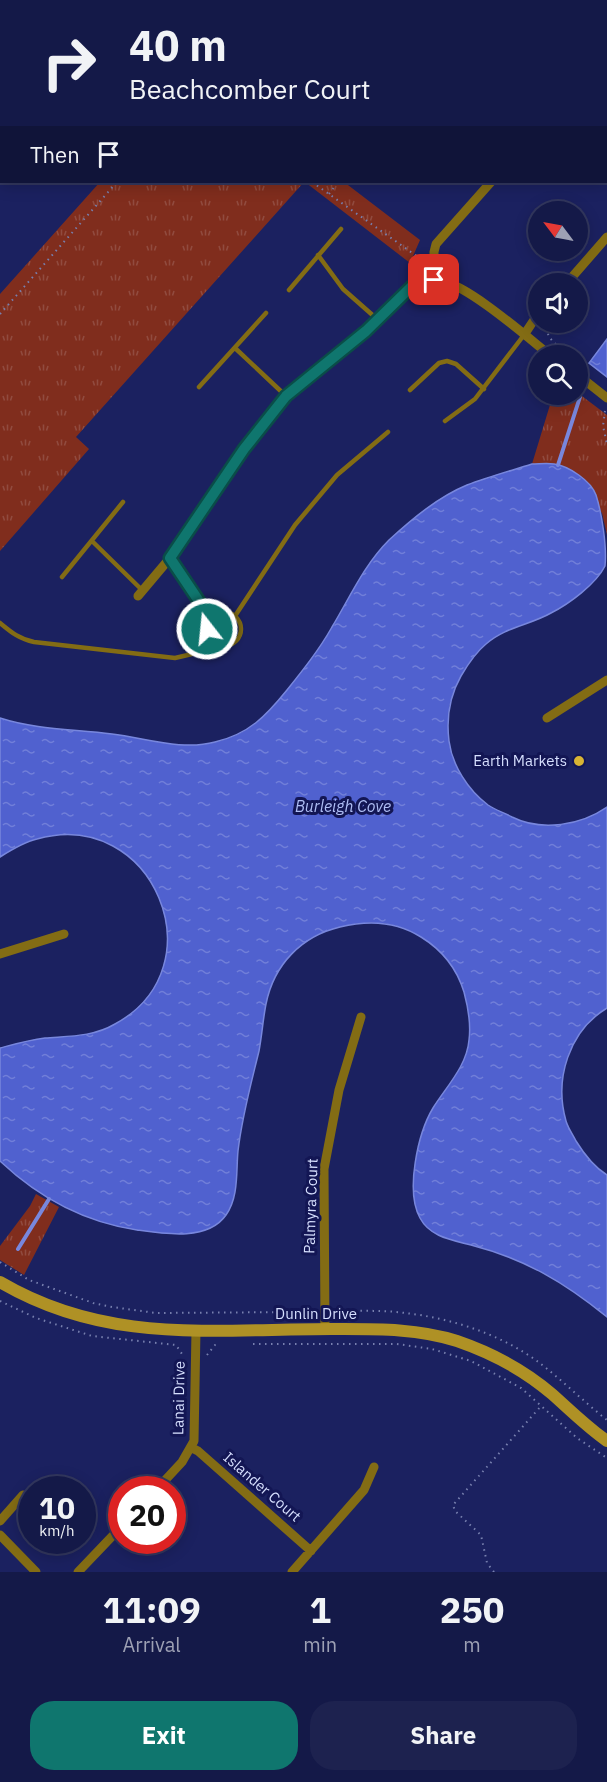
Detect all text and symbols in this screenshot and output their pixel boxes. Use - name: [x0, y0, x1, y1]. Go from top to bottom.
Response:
- text: 40 m: [129, 18, 227, 73]
- icon: right: [30, 24, 108, 102]
- text: Beachcomber Court: [129, 71, 370, 106]
- icon: arrive: [92, 138, 125, 171]
- text: Then: [30, 140, 80, 169]
- north arrow: [528, 201, 588, 261]
- map controls: [528, 201, 588, 405]
- pin: [408, 254, 459, 305]
- icon: arrive: [417, 263, 450, 296]
- button: sound: [528, 273, 588, 333]
- button: search: [528, 345, 588, 405]
- position arrow: [175, 597, 239, 661]
- place label: Earth Markets: [473, 751, 567, 770]
- marker: Earth Markets: [572, 754, 586, 768]
- water label: Burleigh Cove: [295, 796, 391, 816]
- street label: Palmyra Court: [299, 1158, 322, 1254]
- street label: Dunlin Drive: [275, 1304, 357, 1323]
- street label: Lanai Drive: [168, 1361, 189, 1435]
- street label: Islander Court: [220, 1448, 305, 1526]
- speed limit sign: 20: [108, 1476, 186, 1554]
- text: 10: [39, 1488, 75, 1527]
- text: km/h: [39, 1521, 75, 1540]
- text: 11:09: [103, 1586, 201, 1633]
- text: 1: [309, 1586, 331, 1633]
- text: 250: [440, 1586, 504, 1633]
- text: Arrival: [123, 1631, 181, 1658]
- text: min: [303, 1631, 337, 1658]
- text: m: [463, 1631, 481, 1658]
- button: Exit: [30, 1701, 298, 1770]
- button: Share: [310, 1701, 577, 1770]

